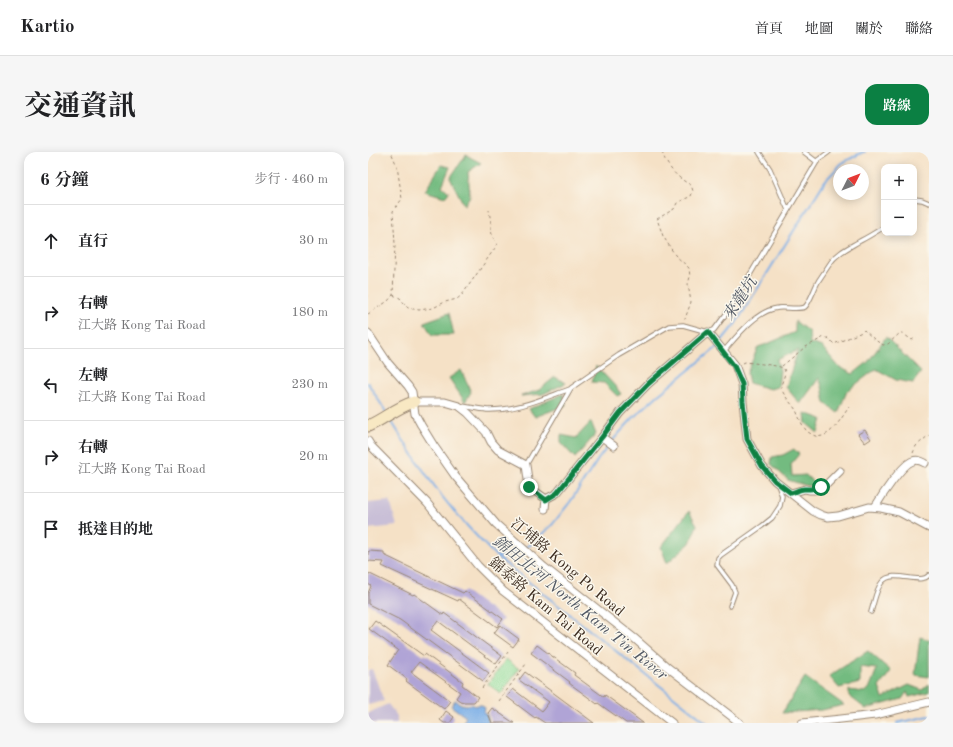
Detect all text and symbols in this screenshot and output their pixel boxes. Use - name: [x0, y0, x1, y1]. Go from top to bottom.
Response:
- text: Kartio: [20, 18, 75, 37]
- text: 首頁: [755, 22, 783, 36]
- text: 地圖: [805, 22, 833, 36]
- text: 關於: [855, 22, 883, 36]
- text: 聯絡: [905, 22, 933, 36]
- button: 路線: [865, 84, 929, 125]
- text: 交通資訊: [24, 94, 136, 122]
- north arrow: [833, 164, 869, 200]
- map controls: [881, 164, 917, 236]
- button: +: [881, 164, 917, 200]
- text: 6 分鐘: [40, 172, 89, 189]
- text: 步行 · 460 m: [254, 173, 328, 186]
- button: −: [881, 200, 917, 236]
- icon: ahead: [40, 230, 62, 252]
- text: 30 m: [299, 234, 328, 247]
- text: 直行: [78, 235, 108, 250]
- water label: 來龍坑: [719, 272, 762, 324]
- text: 右轉: [78, 297, 108, 312]
- icon: right: [40, 302, 62, 324]
- text: 180 m: [291, 306, 328, 319]
- text: 江大路 Kong Tai Road: [78, 319, 206, 332]
- text: 左轉: [78, 369, 108, 384]
- icon: left: [40, 374, 62, 396]
- text: 230 m: [291, 378, 328, 391]
- text: 江大路 Kong Tai Road: [78, 391, 206, 404]
- text: 右轉: [78, 441, 108, 456]
- icon: right: [40, 446, 62, 468]
- text: 20 m: [299, 450, 328, 463]
- text: 江大路 Kong Tai Road: [78, 463, 206, 476]
- route end: [520, 478, 538, 496]
- route start: [812, 478, 830, 496]
- street label: 江埔路 Kong Po Road: [507, 515, 628, 620]
- icon: arrive: [40, 518, 62, 540]
- text: 抵達目的地: [78, 523, 153, 538]
- water label: 錦田北河 North Kam Tin River: [490, 532, 672, 684]
- street label: 錦泰路 Kam Tai Road: [485, 554, 606, 659]

